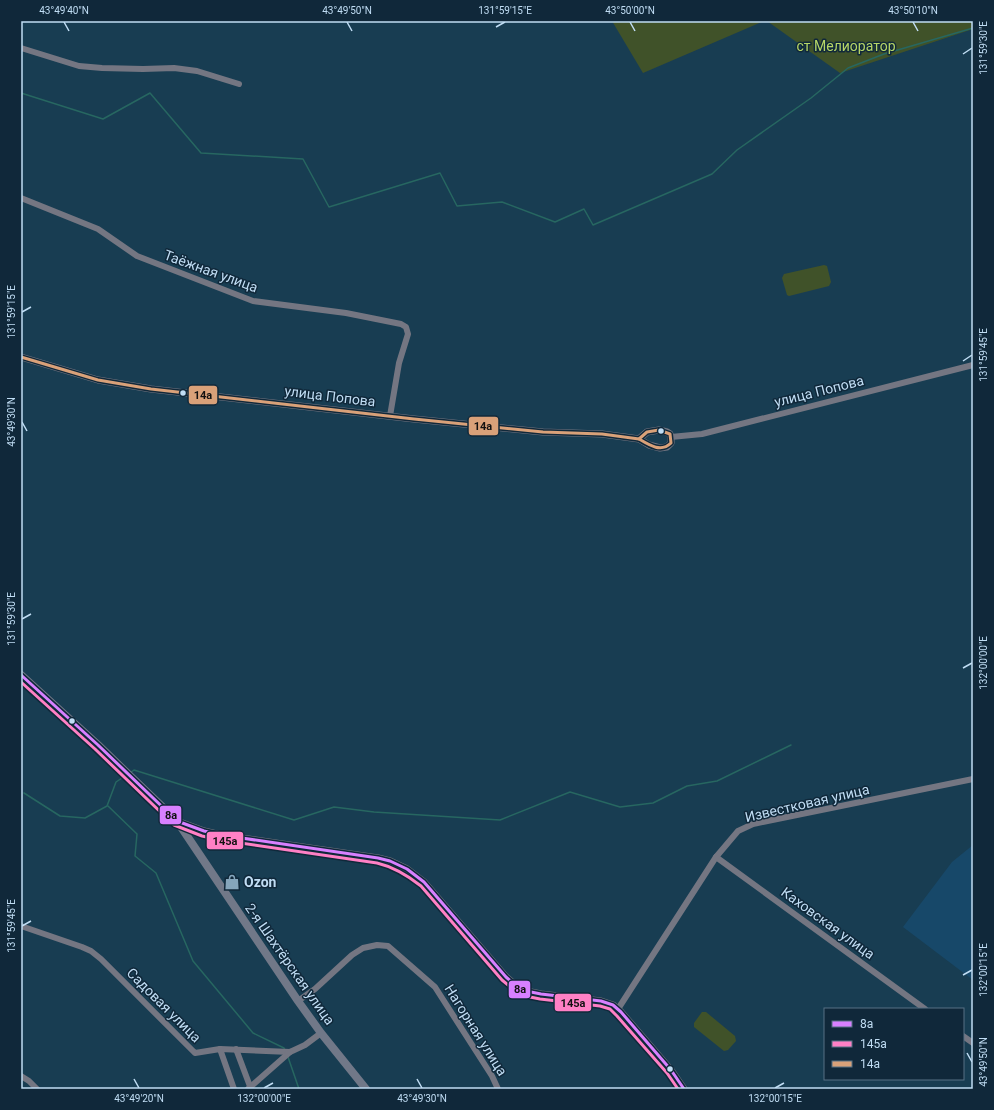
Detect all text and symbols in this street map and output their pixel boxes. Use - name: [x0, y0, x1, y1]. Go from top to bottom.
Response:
- text: 43°49'40"N: [39, 5, 89, 16]
- text: 43°49'50"N: [322, 5, 372, 16]
- text: 131°59'15"E: [478, 5, 532, 16]
- text: 43°50'00"N: [605, 5, 655, 16]
- text: 43°50'10"N: [888, 5, 938, 16]
- text: 131°59'30"E: [978, 21, 989, 75]
- park label: ст Мелиоратор: [797, 38, 896, 54]
- street label: Таёжная улица: [162, 247, 260, 295]
- text: 131°59'15"E: [6, 285, 17, 339]
- text: 131°59'45"E: [978, 328, 989, 382]
- street label: улица Попова: [773, 372, 865, 410]
- street label: улица Попова: [284, 382, 376, 410]
- line badge: 14а: [188, 385, 218, 405]
- unlabelled marker: [178, 388, 188, 398]
- text: 14а: [194, 389, 212, 402]
- text: 43°49'30"N: [6, 397, 17, 447]
- line badge: 14а: [468, 416, 499, 436]
- text: 14а: [474, 420, 492, 433]
- unlabelled marker: [656, 426, 666, 436]
- text: 131°59'30"E: [6, 592, 17, 646]
- text: 132°00'00"E: [978, 636, 989, 690]
- unlabelled marker: [67, 716, 77, 726]
- street label: Известковая улица: [743, 781, 871, 825]
- line badge: 8а: [159, 805, 182, 825]
- text: 8а: [165, 809, 177, 822]
- line badge: 145а: [206, 831, 244, 850]
- text: 145а: [213, 835, 238, 848]
- shop icon: Ozon: [223, 873, 241, 891]
- place label: Ozon: [244, 874, 277, 890]
- street label: Каховская улица: [778, 884, 878, 962]
- text: 131°59'45"E: [6, 899, 17, 953]
- street label: 2-я Шахтёрская улица: [242, 900, 338, 1028]
- text: 132°00'15"E: [978, 943, 989, 997]
- street label: Садовая улица: [124, 965, 204, 1045]
- line badge: 8а: [508, 980, 531, 999]
- street label: Нагорная улица: [442, 981, 510, 1079]
- text: 8а: [514, 983, 526, 996]
- line badge: 145а: [554, 993, 592, 1012]
- text: 145а: [561, 997, 586, 1010]
- legend: [824, 1008, 964, 1080]
- text: 8а: [860, 1017, 873, 1031]
- text: 145а: [860, 1037, 887, 1051]
- text: 43°49'50"N: [978, 1037, 989, 1087]
- text: 14а: [860, 1057, 880, 1071]
- unlabelled marker: [665, 1064, 675, 1074]
- text: 43°49'20"N: [114, 1093, 164, 1104]
- text: 132°00'00"E: [237, 1093, 291, 1104]
- text: 43°49'30"N: [397, 1093, 447, 1104]
- text: 132°00'15"E: [748, 1093, 802, 1104]

